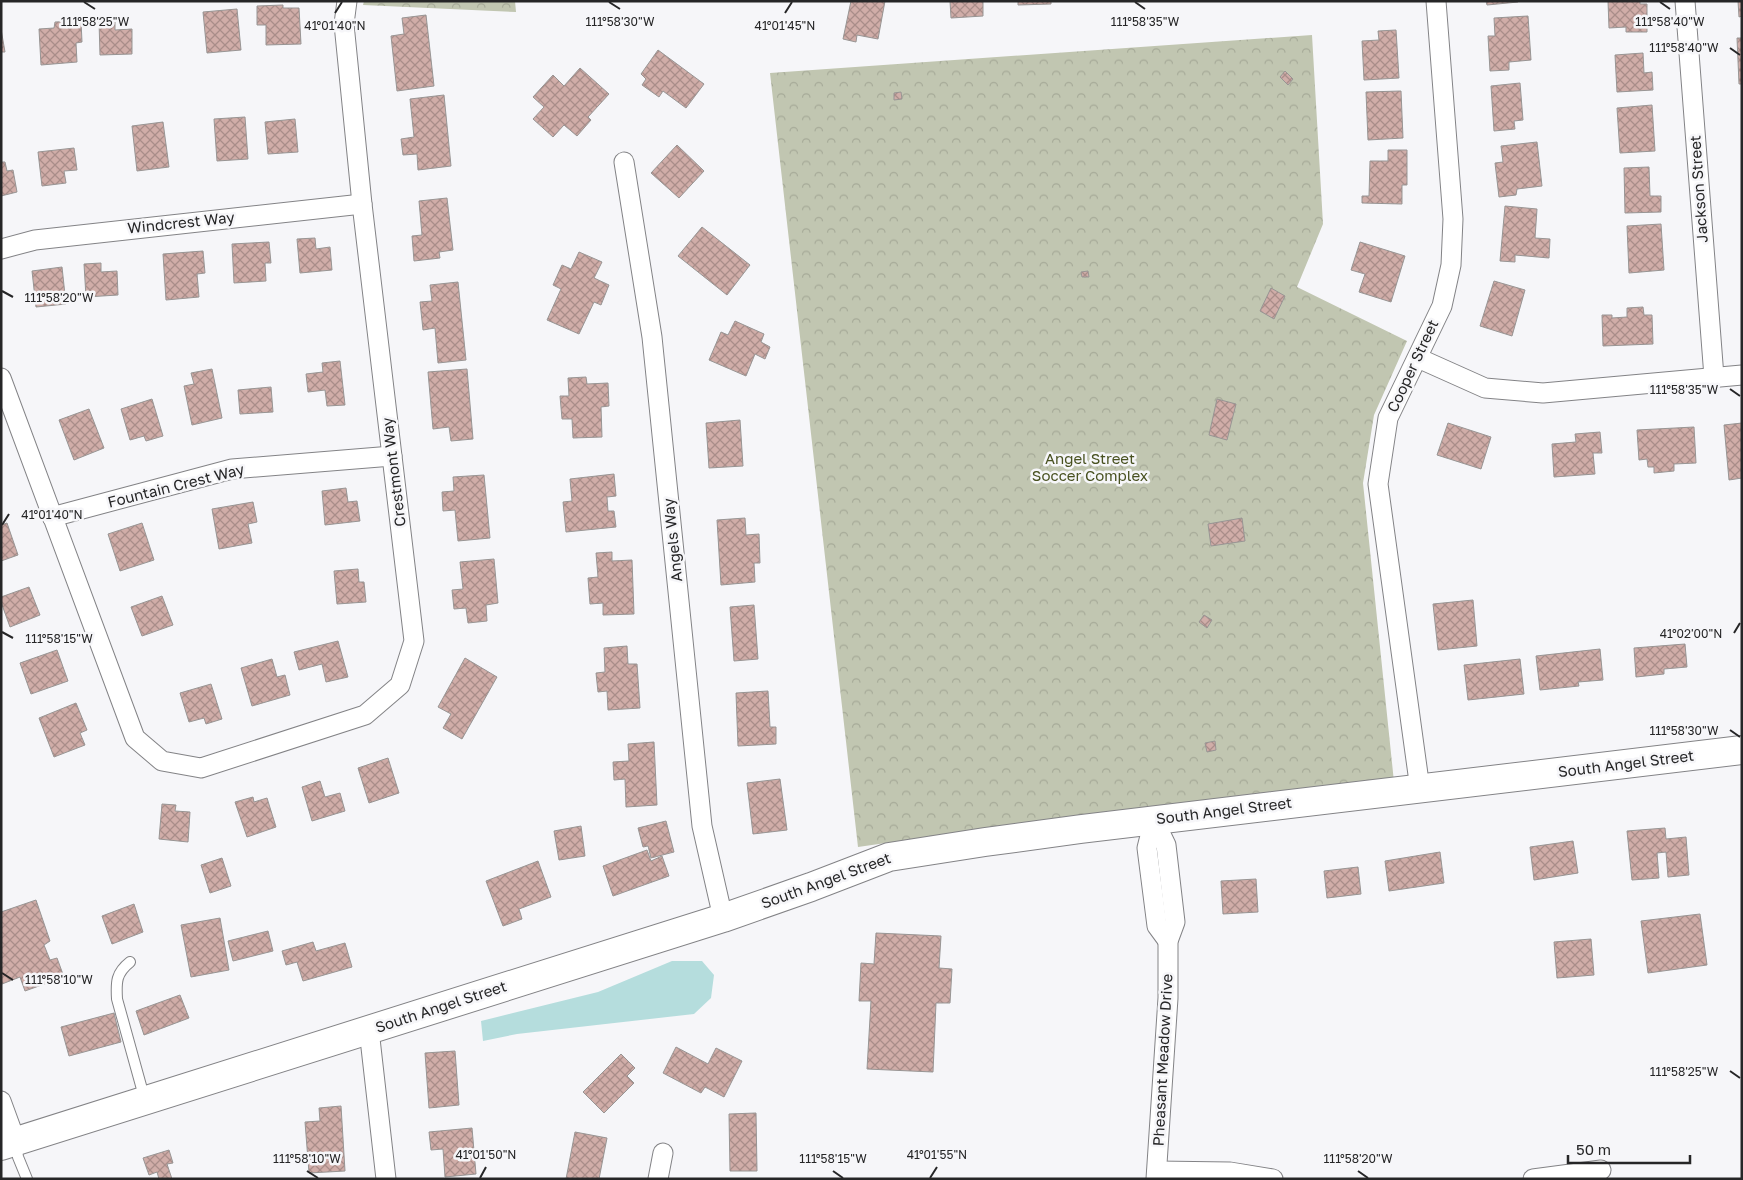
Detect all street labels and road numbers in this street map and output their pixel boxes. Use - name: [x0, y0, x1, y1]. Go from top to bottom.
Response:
- street label: Jackson Street: [1685, 135, 1711, 243]
- street label: Windcrest Way: [126, 207, 236, 237]
- street label: Cooper Street: [1383, 316, 1441, 415]
- street label: Crestmont Way: [377, 416, 409, 528]
- street label: Fountain Crest Way: [106, 459, 246, 511]
- street label: Angels Way: [659, 497, 685, 583]
- street label: South Angel Street: [1557, 746, 1695, 780]
- street label: South Angel Street: [1155, 793, 1293, 827]
- street label: South Angel Street: [758, 848, 893, 912]
- street label: Pheasant Meadow Drive: [1148, 973, 1176, 1147]
- street label: South Angel Street: [373, 976, 509, 1036]

